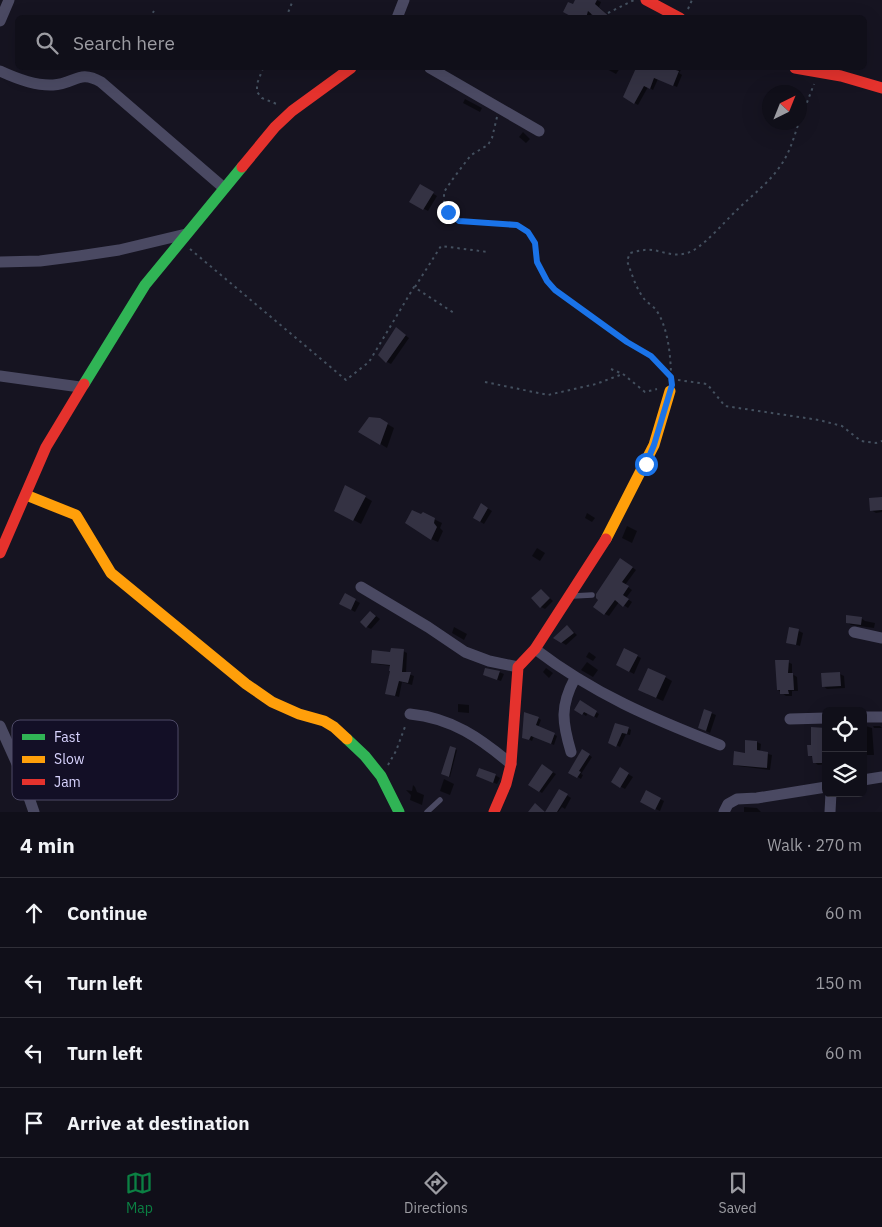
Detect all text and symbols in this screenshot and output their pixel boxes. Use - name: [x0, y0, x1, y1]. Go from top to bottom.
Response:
- search box: [15, 15, 867, 70]
- icon: search: [33, 29, 61, 57]
- text: Search here: [73, 31, 175, 55]
- north arrow: [762, 85, 807, 130]
- route end: [437, 201, 460, 224]
- route start: [635, 453, 658, 476]
- map controls: [822, 707, 867, 797]
- button: locate: [822, 707, 867, 752]
- legend: [12, 720, 178, 800]
- text: Fast: [54, 728, 80, 746]
- text: Slow: [54, 750, 85, 768]
- button: layers: [822, 752, 867, 797]
- text: Jam: [54, 773, 81, 791]
- text: 4 min: [20, 831, 75, 859]
- text: Walk · 270 m: [767, 835, 862, 855]
- icon: ahead: [20, 899, 48, 927]
- text: Continue: [67, 901, 147, 925]
- text: 60 m: [825, 903, 862, 923]
- icon: left: [20, 969, 48, 997]
- text: Turn left: [67, 971, 143, 995]
- text: 150 m: [815, 973, 862, 993]
- icon: left: [20, 1039, 48, 1067]
- text: Turn left: [67, 1041, 143, 1065]
- text: 60 m: [825, 1043, 862, 1063]
- icon: arrive: [20, 1109, 48, 1137]
- text: Arrive at destination: [67, 1111, 250, 1135]
- tab: Map: [125, 1169, 153, 1217]
- tab: Directions: [404, 1169, 468, 1217]
- tab: Saved: [719, 1169, 757, 1217]

